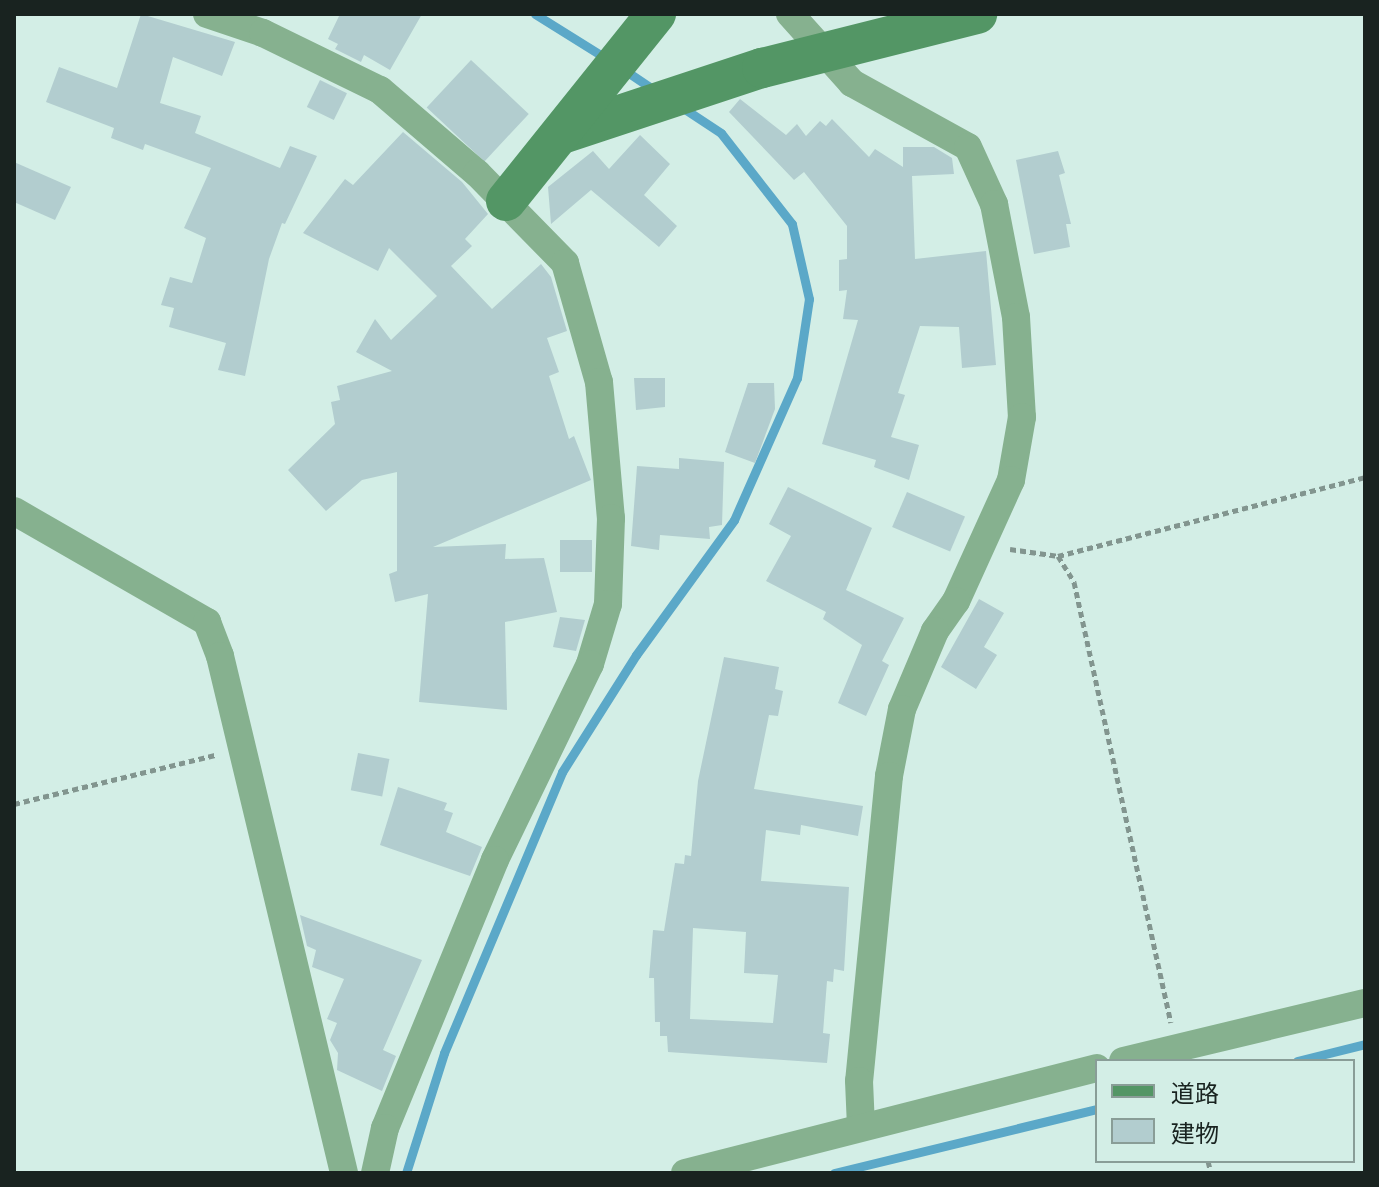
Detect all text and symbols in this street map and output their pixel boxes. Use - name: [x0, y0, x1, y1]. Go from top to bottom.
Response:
- legend: [1095, 1059, 1355, 1163]
- text: 道路: [1171, 1074, 1219, 1109]
- text: 建物: [1171, 1114, 1219, 1149]

